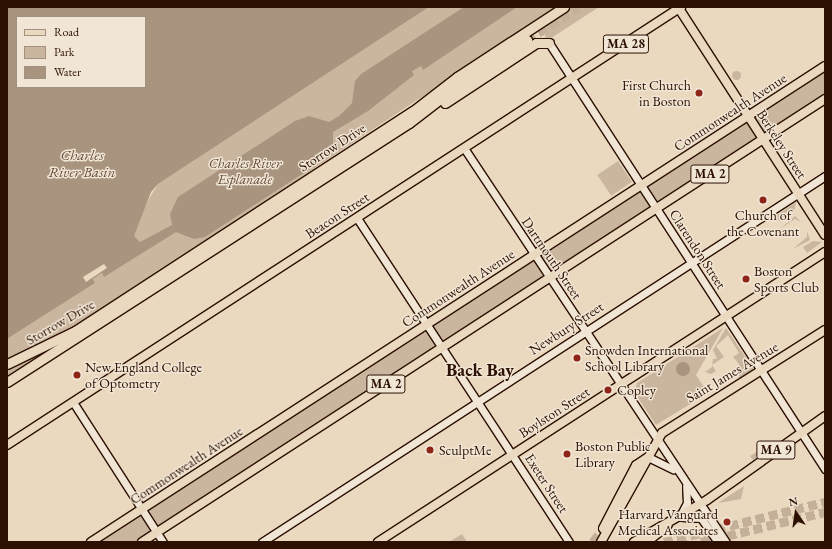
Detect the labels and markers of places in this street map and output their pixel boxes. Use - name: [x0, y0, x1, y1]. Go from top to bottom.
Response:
- place label: First Church in Boston: [622, 77, 691, 110]
- marker: First Church in Boston: [694, 88, 704, 98]
- marker: Church of the Covenant: [758, 195, 768, 205]
- place label: Church of the Covenant: [727, 207, 799, 240]
- place label: Boston Sports Club: [754, 263, 819, 296]
- marker: Boston Sports Club: [741, 274, 751, 284]
- place label: Snowden International School Library: [585, 342, 708, 374]
- marker: Snowden International School Library: [572, 353, 582, 363]
- place label: New England College of Optometry: [85, 359, 202, 392]
- marker: New England College of Optometry: [72, 370, 82, 380]
- place label: Copley: [617, 382, 656, 398]
- marker: Copley: [602, 384, 614, 396]
- place label: Boston Public Library: [575, 438, 651, 470]
- place label: SculptMe: [439, 442, 491, 458]
- marker: SculptMe: [424, 444, 436, 456]
- marker: Boston Public Library: [562, 449, 572, 459]
- place label: Harvard Vanguard Medical Associates: [618, 506, 718, 538]
- marker: Harvard Vanguard Medical Associates: [721, 516, 733, 528]

